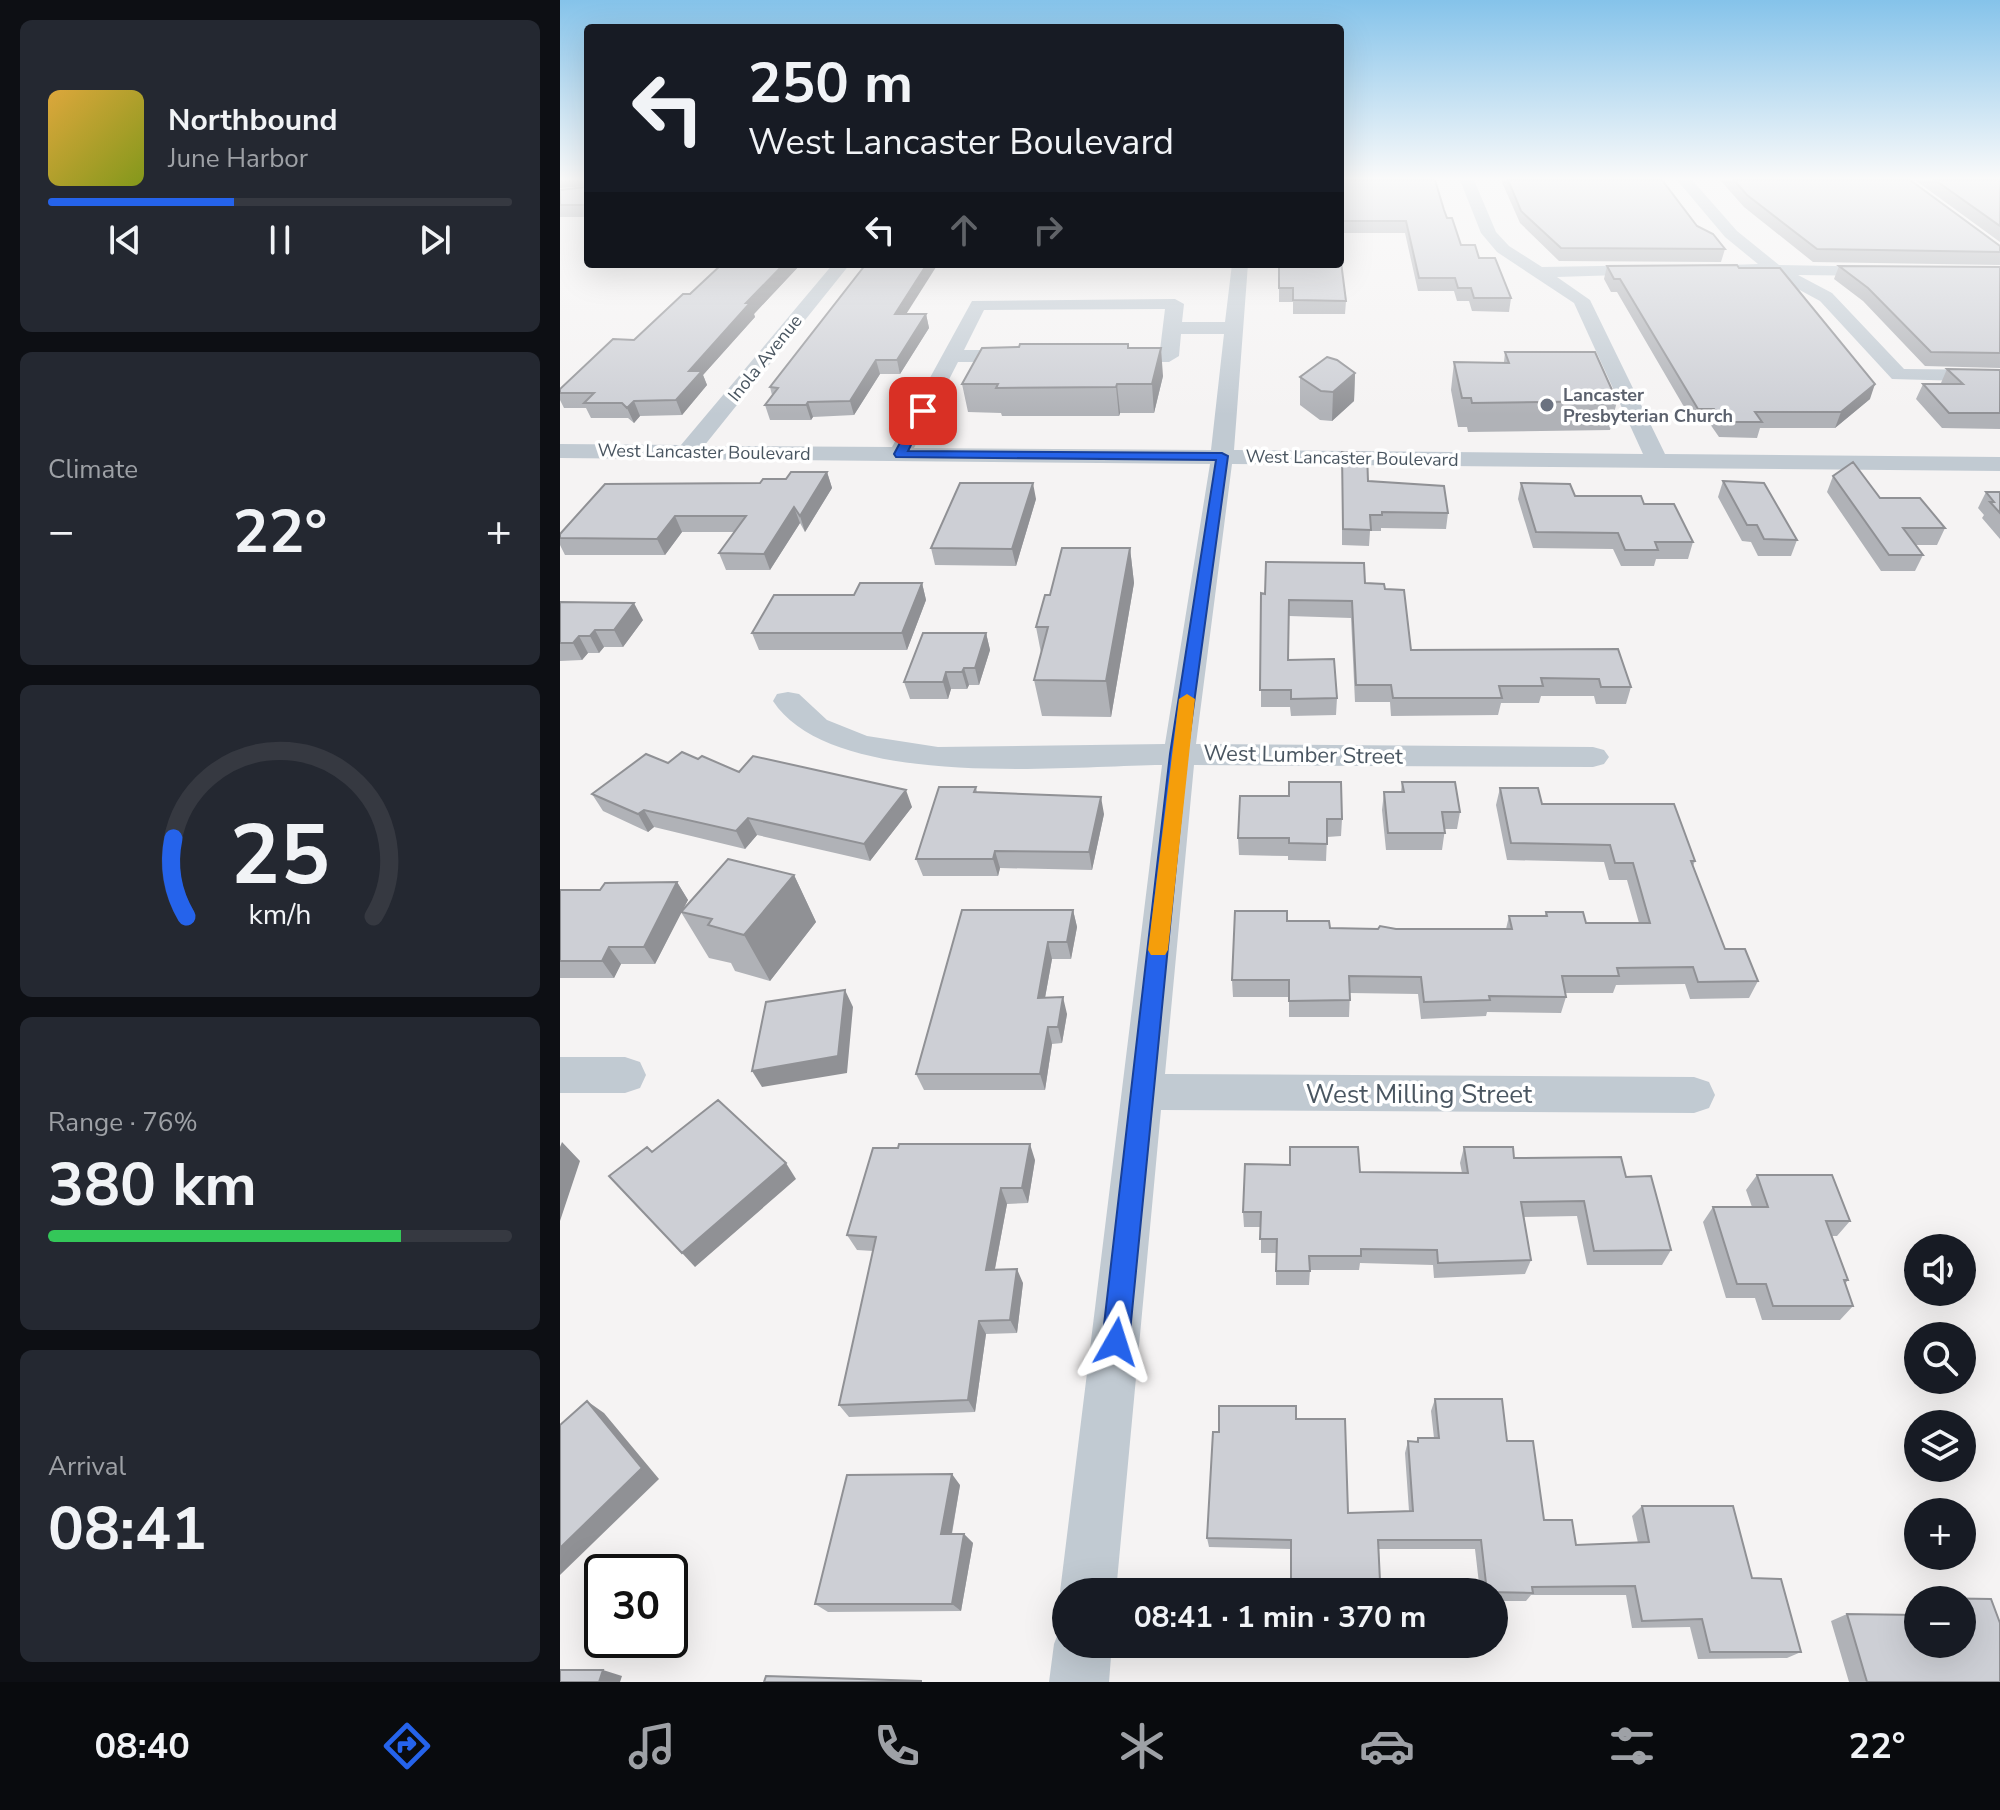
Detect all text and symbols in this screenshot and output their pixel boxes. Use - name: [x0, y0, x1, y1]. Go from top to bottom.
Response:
- text: 250 m: [748, 45, 913, 122]
- icon: left: [616, 56, 720, 160]
- text: Northbound: [168, 100, 338, 141]
- text: West Lancaster Boulevard: [748, 118, 1174, 167]
- text: June Harbor: [168, 141, 308, 176]
- icon: left: [858, 208, 902, 252]
- icon: ahead: [942, 208, 986, 252]
- icon: right: [1026, 208, 1070, 252]
- icon: previous: [103, 218, 147, 262]
- icon: pause: [258, 218, 302, 262]
- icon: next: [413, 218, 457, 262]
- street label: Inola Avenue: [722, 309, 808, 407]
- pin: [889, 377, 957, 445]
- place label: Lancaster Presbyterian Church: [1563, 383, 1733, 428]
- icon: arrive: [901, 389, 945, 433]
- marker: Lancaster Presbyterian Church: [1538, 396, 1556, 414]
- street label: West Lancaster Boulevard: [597, 438, 811, 466]
- street label: West Lancaster Boulevard: [1245, 444, 1459, 472]
- text: Climate: [48, 452, 138, 487]
- text: 22°: [233, 491, 327, 573]
- text: −: [48, 502, 74, 562]
- text: +: [486, 502, 512, 562]
- street label: West Lumber Street: [1203, 738, 1403, 772]
- text: 25: [230, 799, 330, 912]
- text: km/h: [249, 895, 311, 934]
- street label: West Milling Street: [1306, 1077, 1533, 1112]
- text: Range · 76%: [48, 1105, 198, 1140]
- text: 380 km: [48, 1144, 257, 1226]
- map controls: [1904, 1234, 1976, 1658]
- button: sound: [1904, 1234, 1976, 1306]
- position arrow: [1074, 1300, 1158, 1384]
- button: search: [1904, 1322, 1976, 1394]
- button: layers: [1904, 1410, 1976, 1482]
- text: Arrival: [48, 1449, 126, 1484]
- text: 08:41: [48, 1488, 207, 1570]
- button: +: [1904, 1498, 1976, 1570]
- speed limit sign: 30: [584, 1554, 688, 1658]
- button: −: [1904, 1586, 1976, 1658]
- text: 08:41 · 1 min · 370 m: [1134, 1597, 1426, 1638]
- icon: directions: [379, 1718, 435, 1774]
- icon: music: [624, 1718, 680, 1774]
- icon: phone: [869, 1718, 925, 1774]
- icon: climate: [1114, 1718, 1170, 1774]
- icon: car: [1359, 1718, 1415, 1774]
- icon: filters: [1604, 1718, 1660, 1774]
- text: 08:40: [94, 1722, 190, 1771]
- text: 22°: [1849, 1722, 1905, 1771]

